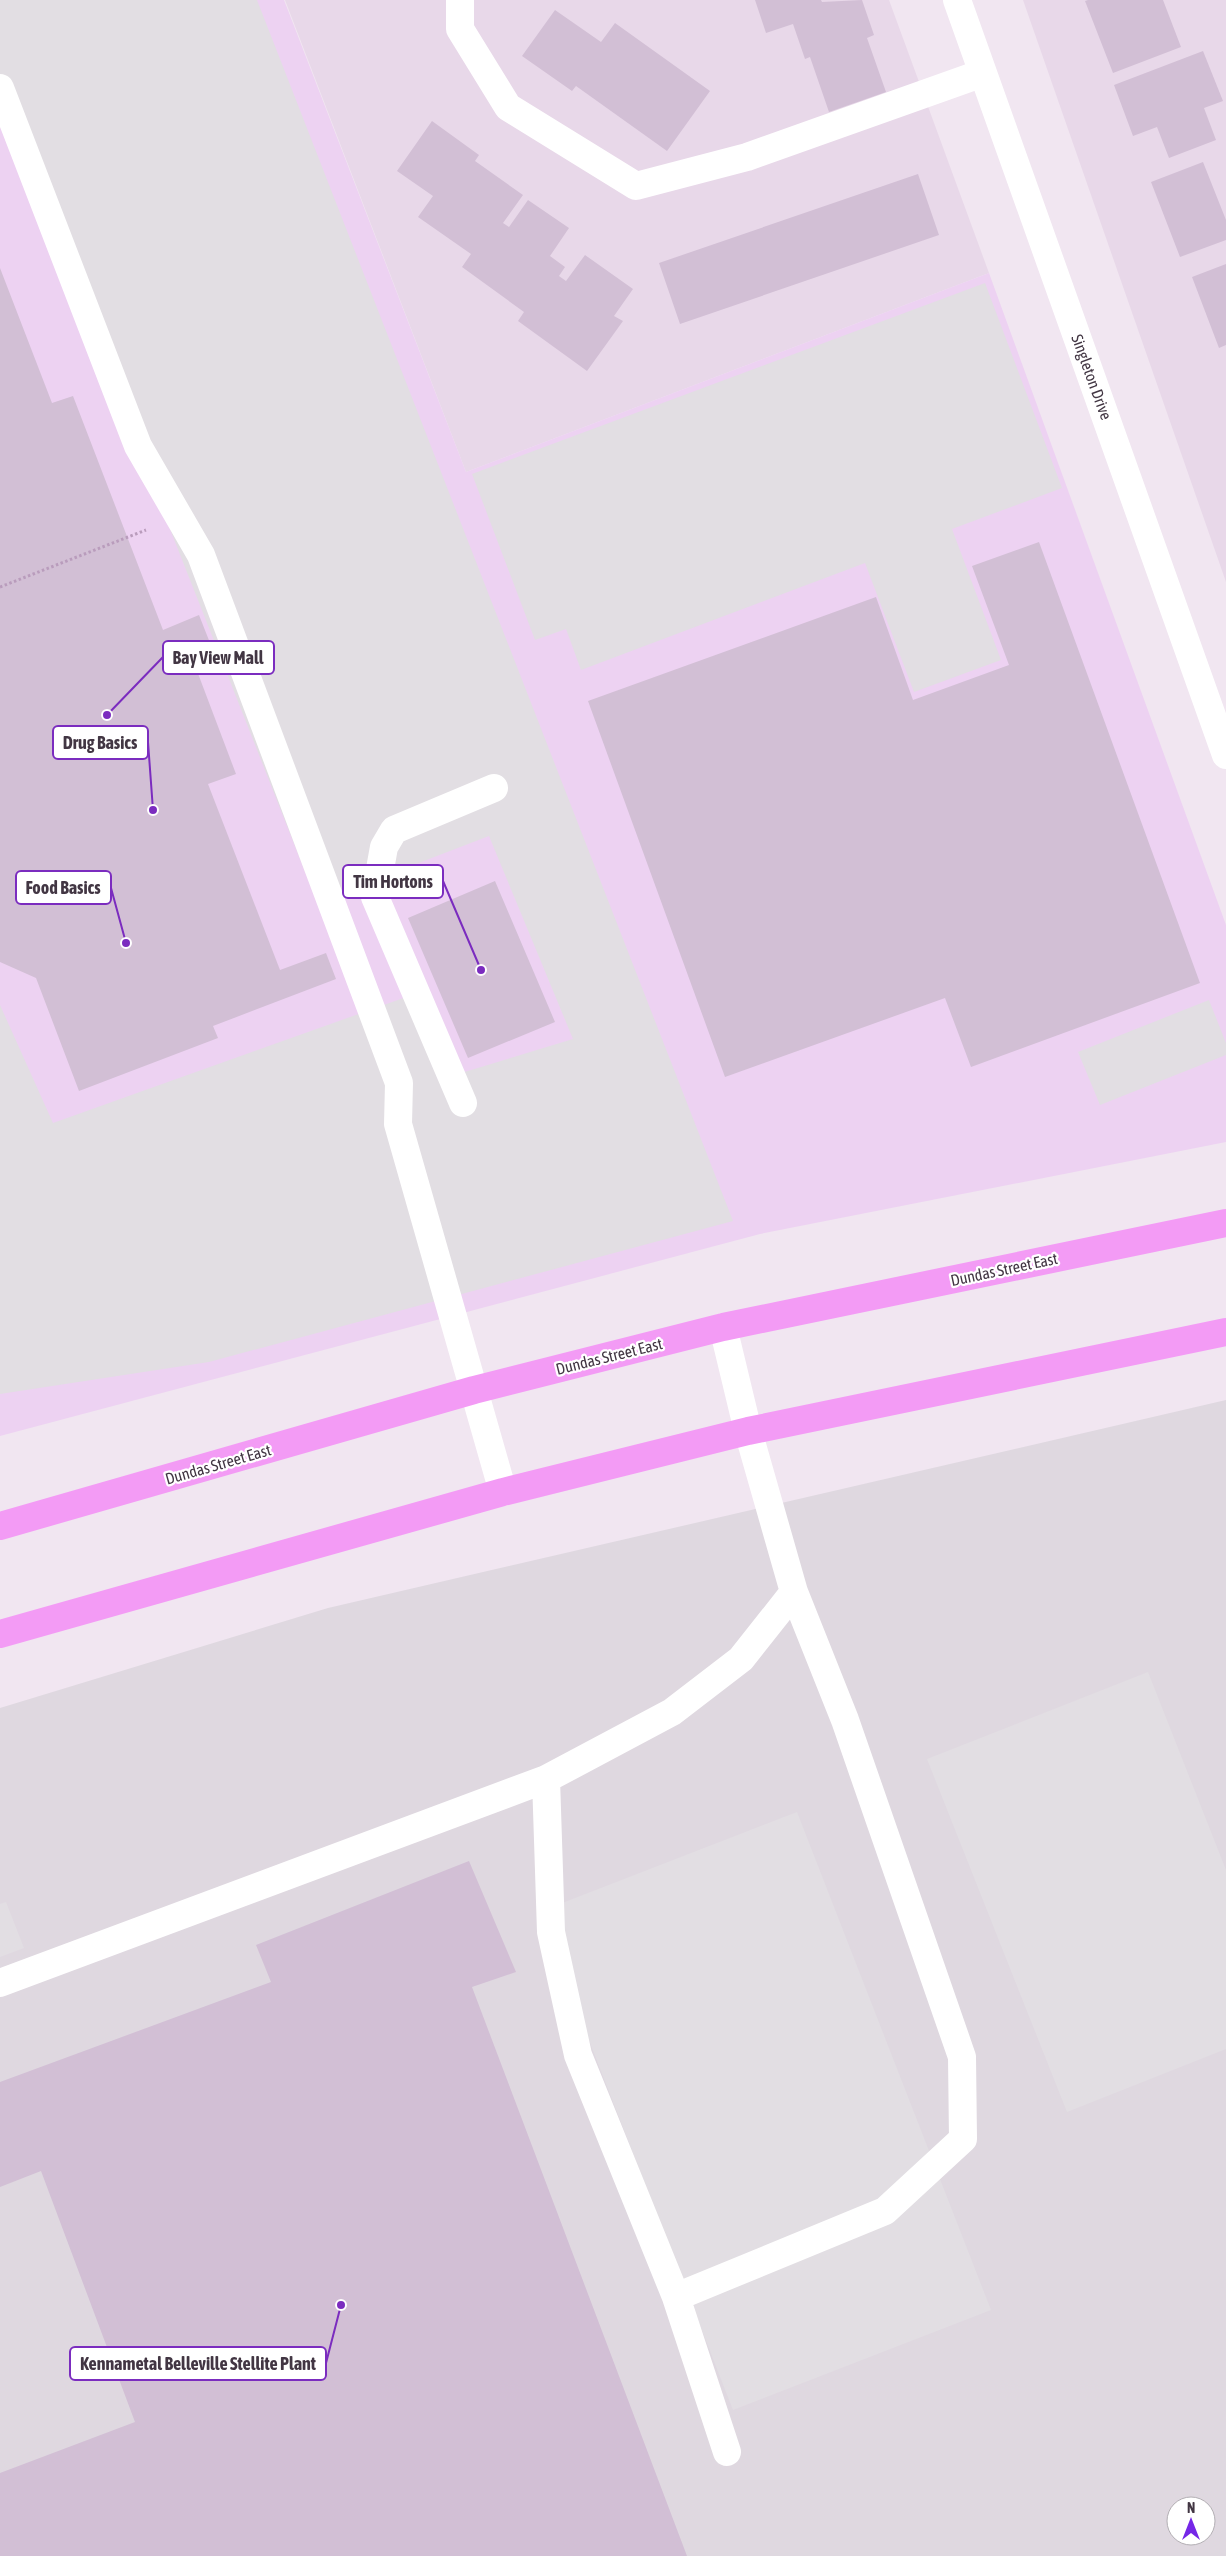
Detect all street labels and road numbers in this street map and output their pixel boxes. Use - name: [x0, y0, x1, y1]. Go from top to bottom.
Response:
- street label: Singleton Drive: [1067, 332, 1116, 422]
- street label: Dundas Street East: [949, 1249, 1060, 1289]
- street label: Dundas Street East: [554, 1334, 664, 1378]
- street label: Dundas Street East: [163, 1440, 273, 1488]

